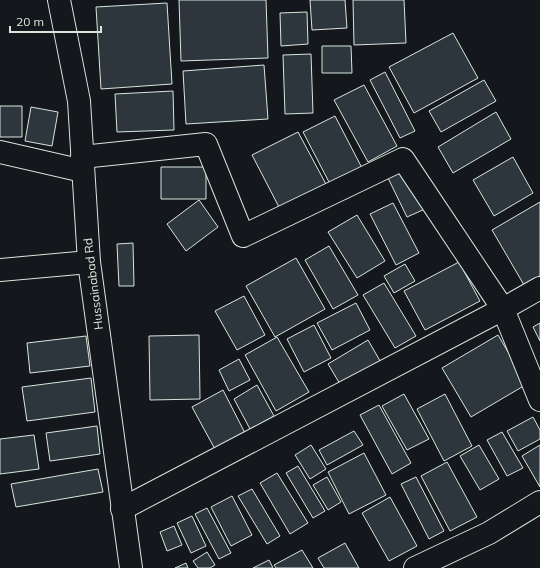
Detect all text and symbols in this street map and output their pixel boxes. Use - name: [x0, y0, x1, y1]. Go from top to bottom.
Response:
- scale bar: [10, 8, 101, 34]
- text: 20 m: [16, 14, 44, 29]
- street label: Hussainabad Rd: [80, 237, 106, 331]

